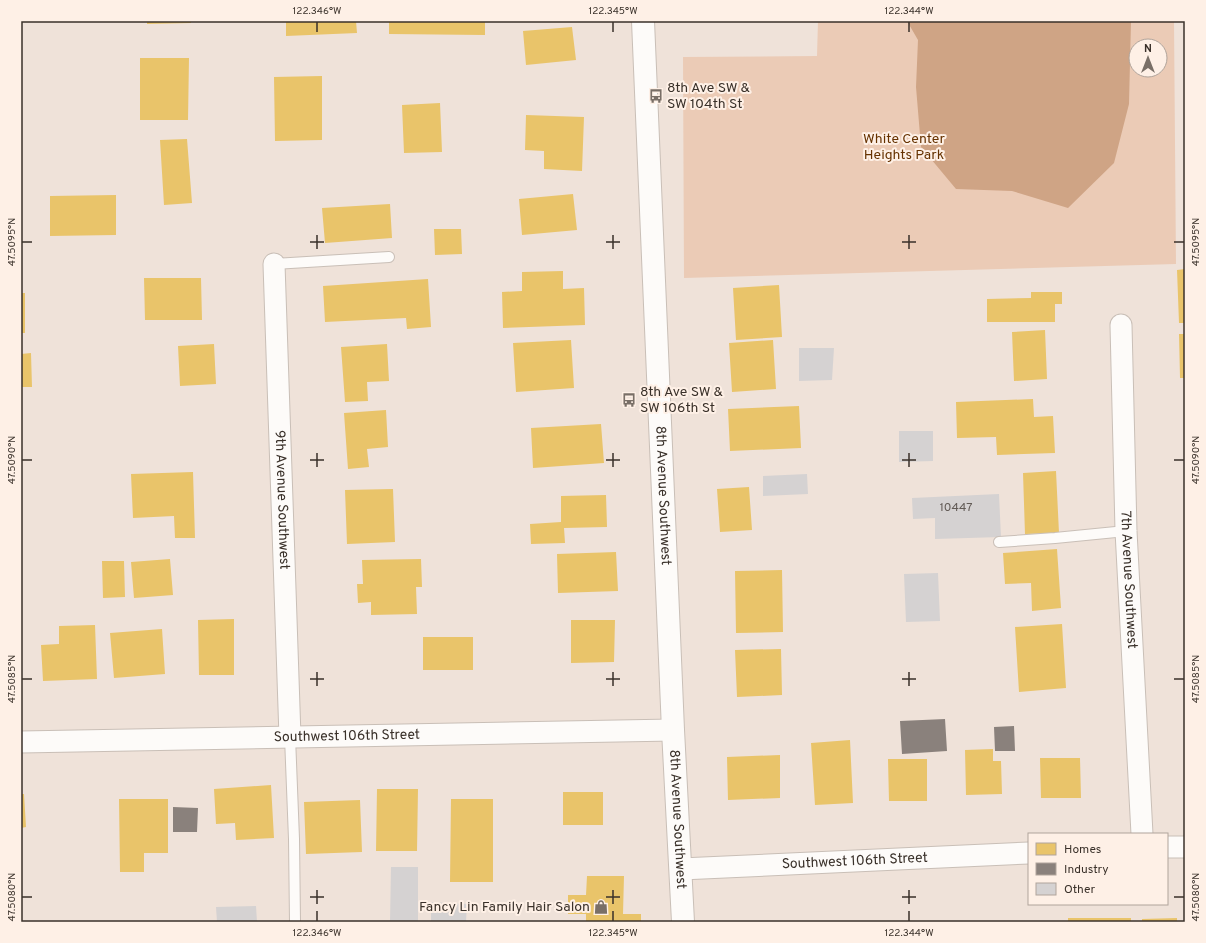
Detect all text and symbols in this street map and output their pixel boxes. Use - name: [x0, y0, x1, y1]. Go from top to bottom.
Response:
- text: 122.346°W: [293, 5, 341, 18]
- text: 122.345°W: [588, 5, 638, 18]
- text: 122.344°W: [884, 5, 934, 18]
- north arrow: [1128, 38, 1168, 78]
- text: N: [1144, 42, 1152, 56]
- place label: 8th Ave SW & SW 104th St: [667, 80, 751, 113]
- bus stop icon: 8th Ave SW & SW 104th St: [648, 88, 664, 104]
- park label: White Center Heights Park: [863, 131, 946, 164]
- text: 47.5095°N: [6, 218, 19, 266]
- text: 47.5095°N: [1190, 218, 1203, 266]
- place label: 8th Ave SW & SW 106th St: [640, 384, 724, 417]
- bus stop icon: 8th Ave SW & SW 106th St: [621, 392, 637, 408]
- street label: 8th Avenue Southwest: [652, 425, 675, 566]
- street label: 9th Avenue Southwest: [271, 430, 293, 570]
- text: 47.5090°N: [6, 436, 19, 484]
- text: 47.5090°N: [1190, 436, 1203, 484]
- house number: 10447: [939, 500, 973, 516]
- street label: 7th Avenue Southwest: [1117, 511, 1141, 649]
- text: 47.5085°N: [6, 655, 19, 703]
- text: 47.5085°N: [1190, 655, 1203, 703]
- street label: Southwest 106th Street: [274, 726, 420, 746]
- street label: 8th Avenue Southwest: [666, 749, 690, 889]
- legend: [1028, 833, 1168, 905]
- text: Homes: [1064, 842, 1101, 858]
- street label: Southwest 106th Street: [781, 849, 928, 873]
- text: Industry: [1064, 862, 1109, 878]
- text: 47.5080°N: [6, 873, 19, 921]
- text: 47.5080°N: [1190, 873, 1203, 921]
- text: Other: [1064, 882, 1096, 898]
- place label: Fancy Lin Family Hair Salon: [419, 899, 590, 916]
- shop icon: Fancy Lin Family Hair Salon: [593, 899, 609, 915]
- text: 122.346°W: [293, 927, 341, 940]
- text: 122.345°W: [588, 927, 638, 940]
- text: 122.344°W: [884, 927, 934, 940]

